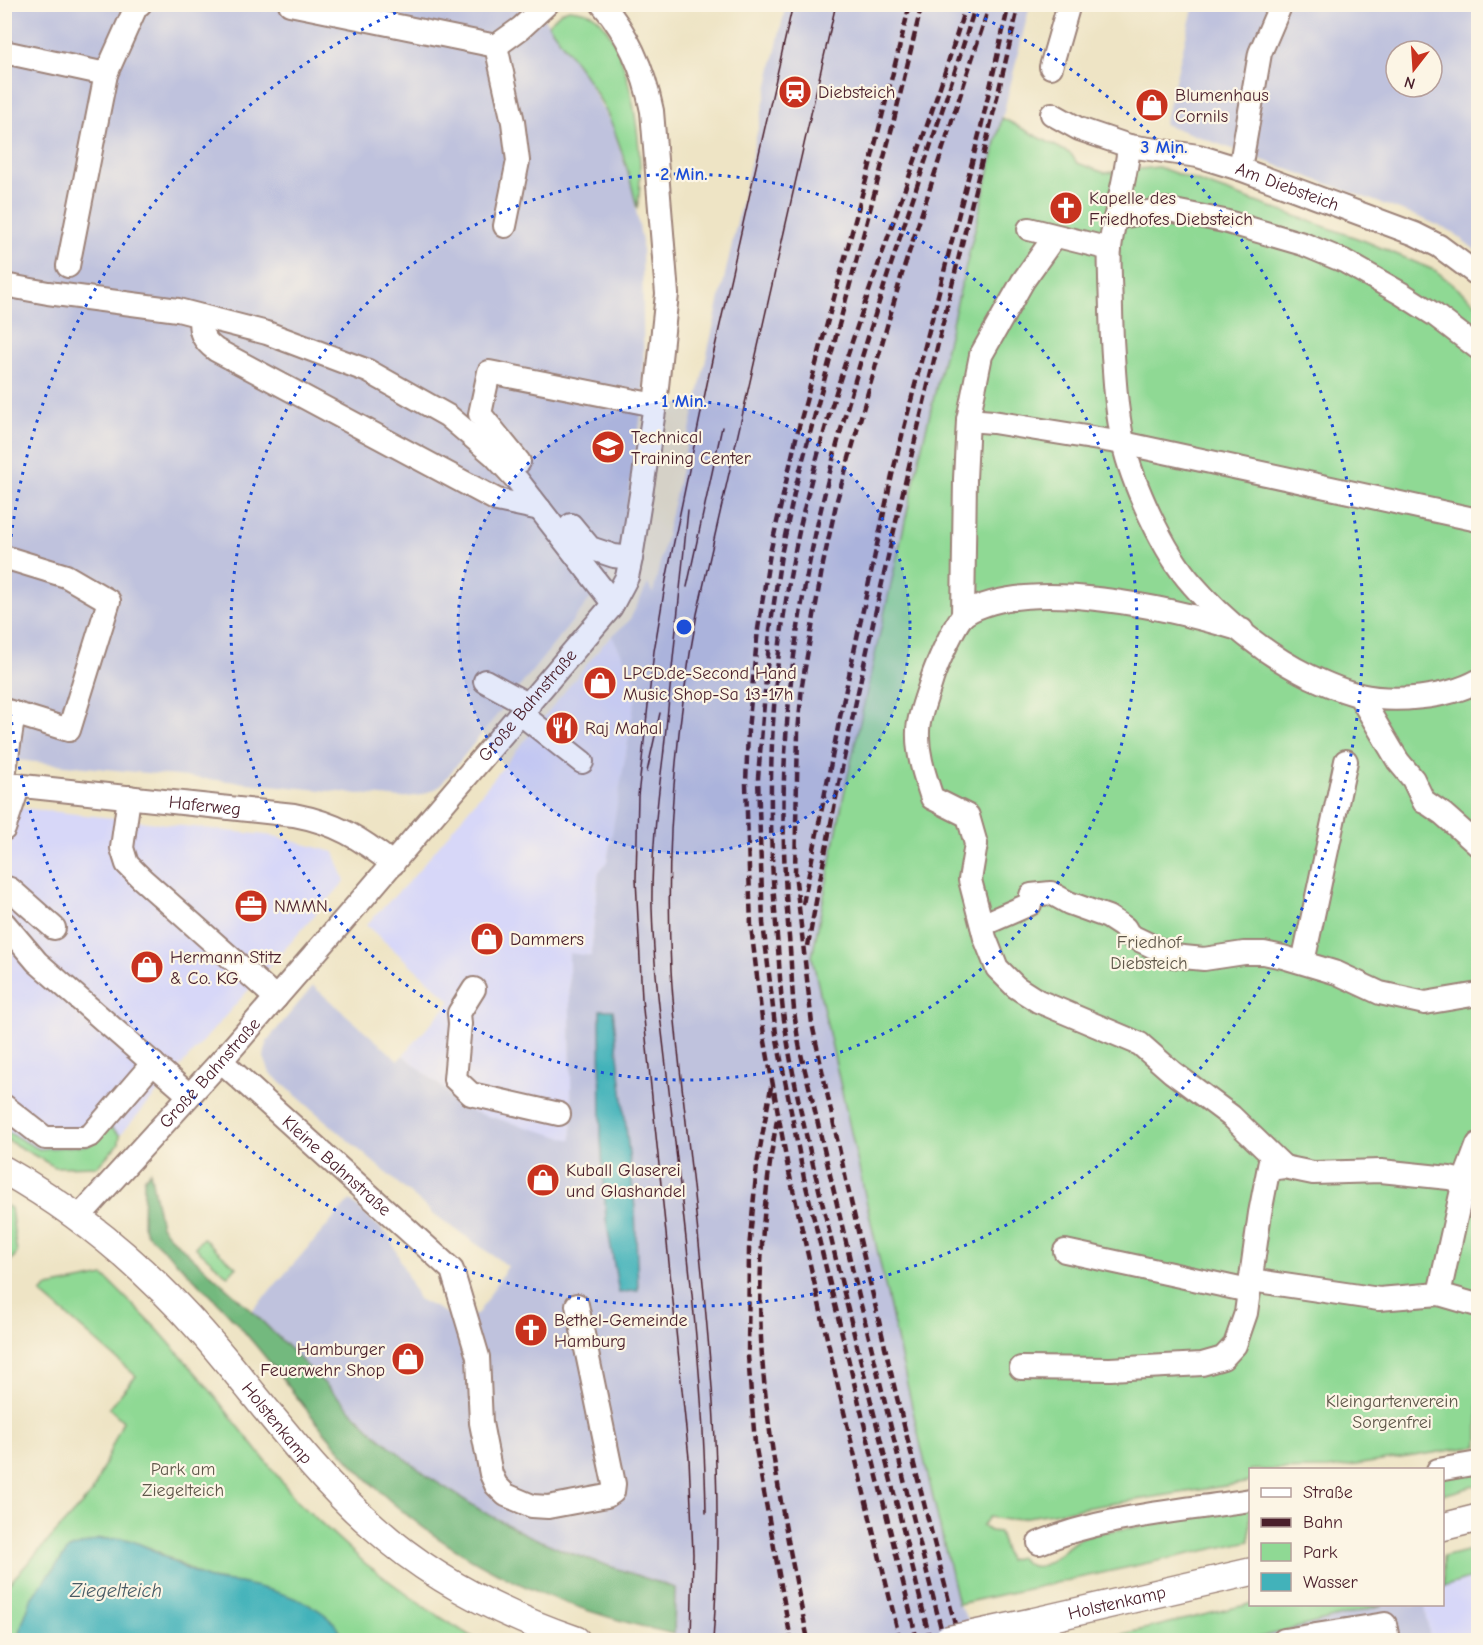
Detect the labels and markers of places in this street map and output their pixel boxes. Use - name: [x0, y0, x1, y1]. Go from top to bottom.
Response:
- station icon: Diebsteich: [777, 74, 813, 110]
- place label: Diebsteich: [818, 82, 895, 103]
- place label: Blumenhaus Cornils: [1175, 85, 1269, 127]
- shop icon: Blumenhaus Cornils: [1134, 87, 1170, 123]
- place label: Kapelle des Friedhofes Diebsteich: [1089, 188, 1253, 230]
- church icon: Kapelle des Friedhofes Diebsteich: [1048, 190, 1084, 226]
- place label: Technical Training Center: [631, 427, 752, 469]
- school or university icon: Technical Training Center: [590, 429, 626, 465]
- centre of rings: [674, 617, 694, 637]
- place label: LPCD.de-Second Hand Music Shop-Sa 13-17h: [623, 663, 797, 705]
- shop icon: LPCD.de-Second Hand Music Shop-Sa 13-17h: [582, 665, 618, 701]
- restaurant icon: Raj Mahal: [544, 710, 580, 746]
- place label: Raj Mahal: [585, 718, 662, 739]
- office icon: NMMN: [233, 888, 269, 924]
- place label: NMMN: [274, 896, 328, 917]
- shop icon: Dammers: [469, 921, 505, 957]
- place label: Dammers: [510, 929, 584, 950]
- place label: Hermann Stitz & Co. KG: [170, 947, 282, 989]
- shop icon: Hermann Stitz & Co. KG: [129, 949, 165, 985]
- place label: Kuball Glaserei und Glashandel: [566, 1160, 686, 1202]
- shop icon: Kuball Glaserei und Glashandel: [525, 1162, 561, 1198]
- place label: Bethel-Gemeinde Hamburg: [554, 1310, 688, 1352]
- church icon: Bethel-Gemeinde Hamburg: [513, 1312, 549, 1348]
- place label: Hamburger Feuerwehr Shop: [260, 1339, 386, 1381]
- shop icon: Hamburger Feuerwehr Shop: [390, 1341, 426, 1377]

